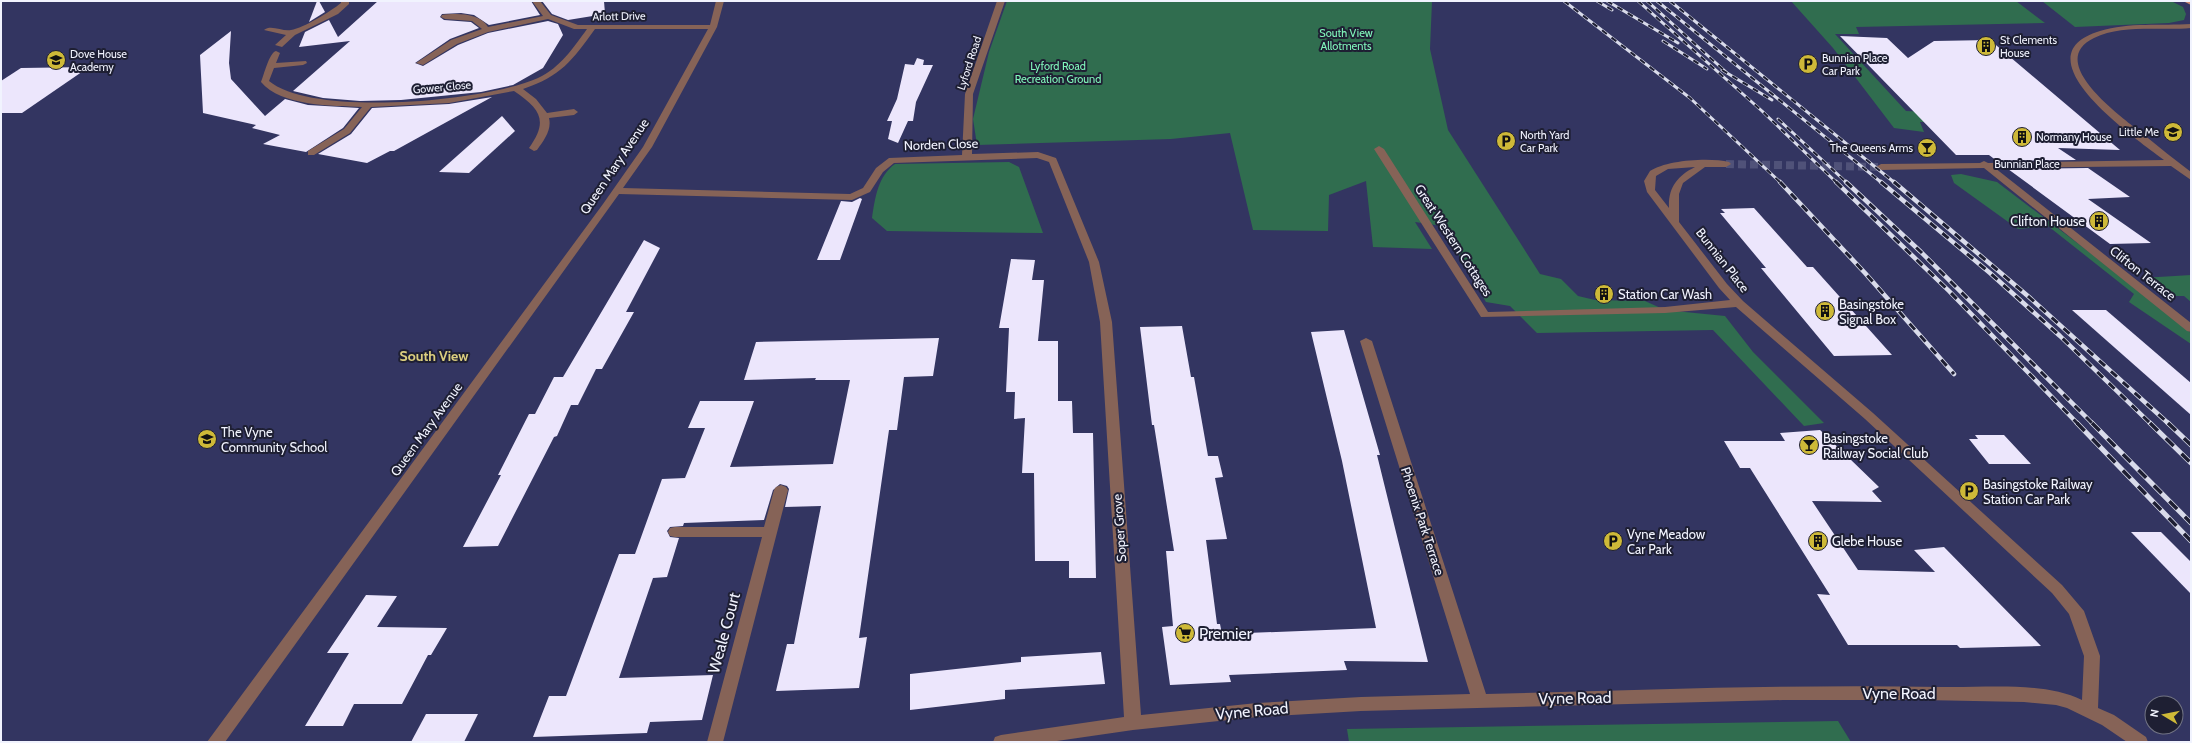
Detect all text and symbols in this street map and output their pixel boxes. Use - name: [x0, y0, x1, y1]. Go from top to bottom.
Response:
- street label: Arlott Drive: [592, 9, 646, 23]
- park label: South View Allotments: [1319, 26, 1373, 53]
- place label: St Clements House: [2000, 33, 2057, 60]
- street label: Lyford Road: [954, 34, 984, 92]
- building icon: St Clements House: [1975, 35, 1997, 57]
- place label: Dove House Academy: [70, 47, 127, 74]
- school or university icon: Dove House Academy: [45, 49, 67, 71]
- place label: Bunnian Place Car Park: [1822, 51, 1888, 78]
- parking icon: Bunnian Place Car Park: [1797, 53, 1819, 75]
- park label: Lyford Road Recreation Ground: [1015, 59, 1101, 86]
- street label: Gower Close: [412, 77, 472, 97]
- street label: Queen Mary Avenue: [576, 115, 652, 217]
- school or university icon: Little Me: [2162, 121, 2184, 143]
- place label: Little Me: [2119, 125, 2159, 139]
- building icon: Normany House: [2011, 126, 2033, 148]
- place label: North Yard Car Park: [1520, 128, 1569, 155]
- parking icon: North Yard Car Park: [1495, 130, 1517, 152]
- place label: Normany House: [2036, 130, 2112, 144]
- street label: Norden Close: [904, 135, 979, 153]
- bar icon: The Queens Arms: [1916, 137, 1938, 159]
- place label: The Queens Arms: [1830, 141, 1913, 155]
- street label: Bunnian Place: [1994, 157, 2060, 171]
- street label: Great Western Cottages: [1412, 181, 1496, 299]
- building icon: Clifton House: [2088, 210, 2110, 232]
- place label: Clifton House: [2010, 213, 2085, 229]
- street label: Bunnian Place: [1693, 225, 1753, 296]
- street label: Clifton Terrace: [2107, 242, 2179, 304]
- building icon: Station Car Wash: [1593, 283, 1615, 305]
- place label: Station Car Wash: [1618, 286, 1712, 302]
- place label: Basingstoke Signal Box: [1839, 296, 1904, 327]
- building icon: Basingstoke Signal Box: [1814, 300, 1836, 322]
- district label: South View: [400, 347, 469, 365]
- street label: Queen Mary Avenue: [387, 379, 466, 479]
- place label: The Vyne Community School: [221, 424, 327, 455]
- school or university icon: The Vyne Community School: [196, 428, 218, 450]
- place label: Basingstoke Railway Social Club: [1823, 430, 1928, 461]
- bar icon: Basingstoke Railway Social Club: [1798, 434, 1820, 456]
- street label: Phoenix Park Terrace: [1398, 465, 1448, 578]
- place label: Basingstoke Railway Station Car Park: [1983, 476, 2093, 507]
- parking icon: Basingstoke Railway Station Car Park: [1958, 480, 1980, 502]
- street label: Soper Grove: [1109, 493, 1129, 563]
- place label: Vyne Meadow Car Park: [1627, 526, 1706, 557]
- parking icon: Vyne Meadow Car Park: [1602, 530, 1624, 552]
- building icon: Glebe House: [1807, 530, 1829, 552]
- place label: Glebe House: [1832, 533, 1902, 549]
- street label: Weale Court: [704, 590, 744, 676]
- supermarket icon: Premier: [1174, 622, 1196, 644]
- place label: Premier: [1199, 624, 1253, 643]
- street label: Vyne Road: [1862, 684, 1936, 703]
- street label: Vyne Road: [1538, 688, 1612, 708]
- north arrow: [2144, 695, 2184, 735]
- street label: Vyne Road: [1215, 698, 1289, 724]
- text: N: [2147, 708, 2162, 718]

